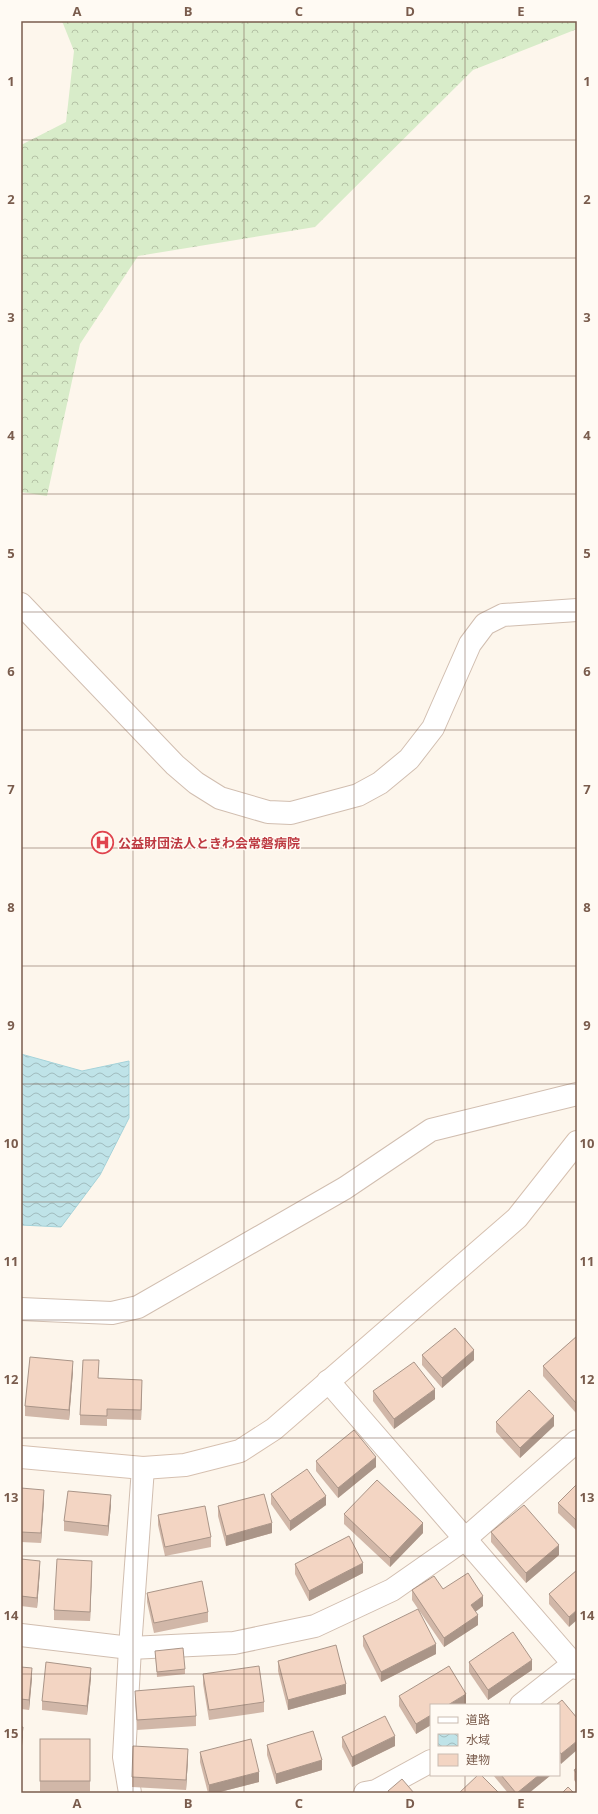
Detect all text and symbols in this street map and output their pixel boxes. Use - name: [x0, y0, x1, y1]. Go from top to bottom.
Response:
- text: A: [73, 2, 82, 20]
- text: B: [184, 2, 193, 20]
- text: C: [295, 2, 303, 20]
- text: D: [405, 2, 415, 20]
- text: E: [517, 2, 525, 20]
- text: 1: [7, 72, 15, 90]
- text: 1: [583, 72, 591, 90]
- text: 2: [7, 190, 15, 208]
- text: 2: [583, 190, 591, 208]
- text: 3: [7, 308, 15, 326]
- text: 3: [583, 308, 591, 326]
- text: 4: [7, 426, 15, 444]
- text: 4: [583, 426, 591, 444]
- text: 5: [7, 544, 15, 562]
- text: 5: [583, 544, 591, 562]
- text: 6: [7, 662, 15, 680]
- text: 6: [583, 662, 591, 680]
- text: 7: [7, 780, 15, 798]
- text: 7: [583, 780, 591, 798]
- hospital icon: 公益財団法人ときわ会常磐病院: [89, 830, 115, 856]
- place label: 公益財団法人ときわ会常磐病院: [118, 834, 300, 852]
- text: 8: [7, 898, 15, 916]
- text: 8: [583, 898, 591, 916]
- text: 9: [7, 1016, 15, 1034]
- text: 9: [583, 1016, 591, 1034]
- text: 10: [4, 1134, 18, 1152]
- text: 10: [580, 1134, 594, 1152]
- text: 11: [4, 1252, 18, 1270]
- text: 11: [580, 1252, 594, 1270]
- text: 12: [4, 1370, 19, 1388]
- text: 12: [580, 1370, 595, 1388]
- text: 13: [4, 1488, 18, 1506]
- text: 13: [580, 1488, 594, 1506]
- text: 14: [4, 1606, 19, 1624]
- text: 14: [580, 1606, 595, 1624]
- legend: [430, 1704, 560, 1776]
- text: 道路: [466, 1711, 490, 1728]
- text: 15: [4, 1724, 18, 1742]
- text: 15: [580, 1724, 594, 1742]
- text: 水域: [466, 1731, 490, 1748]
- text: 建物: [466, 1751, 490, 1768]
- text: A: [73, 1794, 82, 1812]
- text: B: [184, 1794, 193, 1812]
- text: C: [295, 1794, 303, 1812]
- text: D: [405, 1794, 415, 1812]
- text: E: [517, 1794, 525, 1812]

